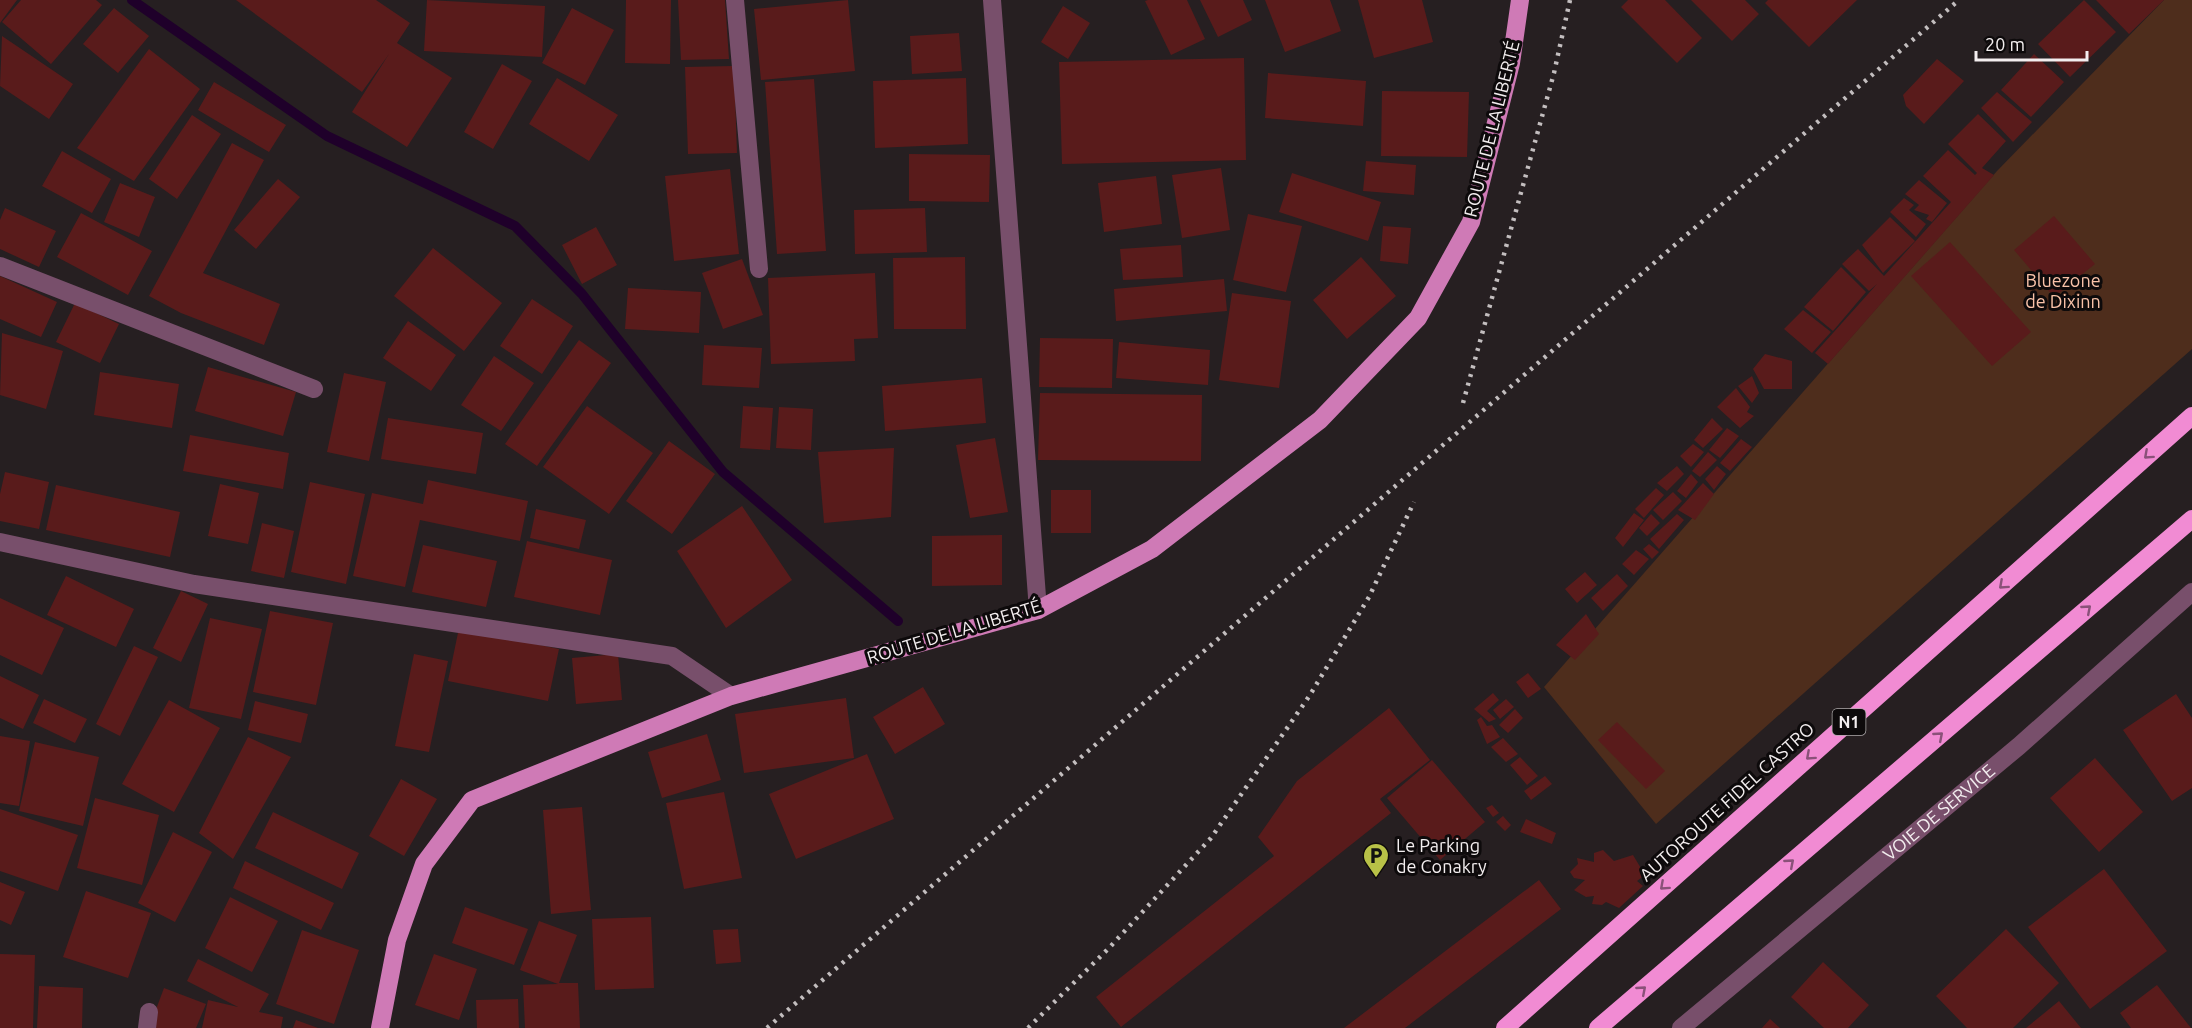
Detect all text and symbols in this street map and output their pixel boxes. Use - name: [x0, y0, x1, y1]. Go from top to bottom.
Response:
- scale bar: [1976, 24, 2087, 62]
- text: 20 m: [1985, 34, 2025, 54]
- street label: ROUTE DE LA LIBERTÉ: [1458, 38, 1523, 219]
- park label: Bluezone de Dixinn: [2025, 270, 2101, 311]
- one-way arrow: [2144, 448, 2155, 459]
- one-way arrow: [1999, 578, 2010, 589]
- street label: ROUTE DE LA LIBERTÉ: [864, 594, 1043, 667]
- one-way arrow: [2080, 606, 2091, 617]
- road number: N1: [1832, 709, 1866, 735]
- street label: AUTOROUTE FIDEL CASTRO: [1635, 718, 1818, 885]
- one-way arrow: [1932, 732, 1942, 743]
- one-way arrow: [1806, 749, 1817, 760]
- street label: VOIE DE SERVICE: [1879, 760, 1998, 864]
- place label: Le Parking de Conakry: [1396, 835, 1487, 876]
- parking icon: Le Parking de Conakry: [1361, 841, 1391, 879]
- one-way arrow: [1783, 859, 1794, 870]
- one-way arrow: [1661, 879, 1671, 890]
- one-way arrow: [1635, 986, 1646, 997]

